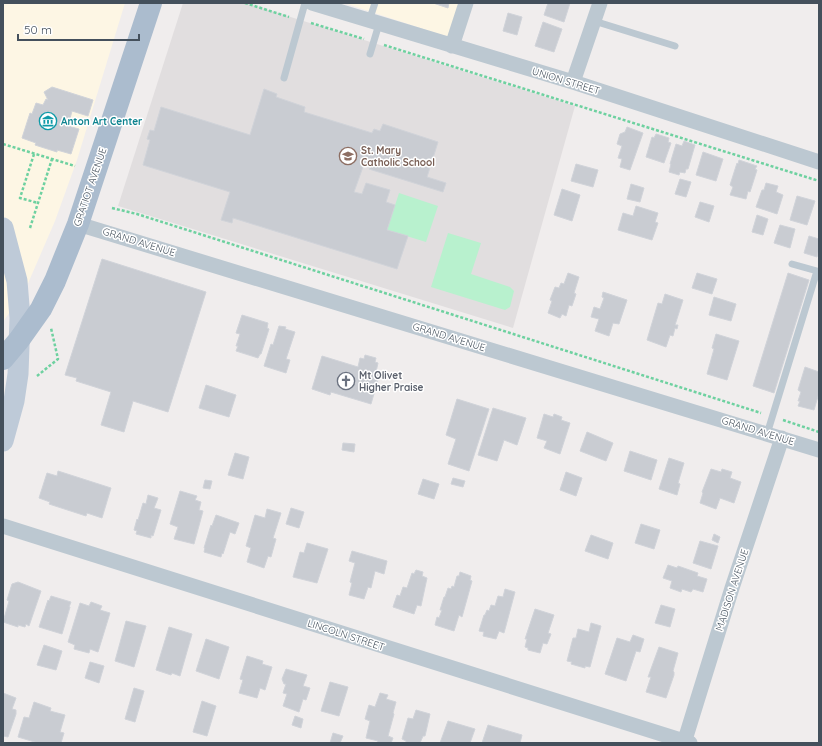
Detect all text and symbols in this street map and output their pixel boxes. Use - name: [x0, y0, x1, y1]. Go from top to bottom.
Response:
- scale bar: [18, 16, 139, 42]
- text: 50 m: [24, 22, 52, 37]
- street label: UNION STREET: [530, 65, 602, 97]
- museum icon: Anton Art Center: [38, 111, 58, 131]
- place label: Anton Art Center: [61, 115, 143, 128]
- place label: St. Mary Catholic School: [361, 144, 435, 169]
- street label: GRATIOT AVENUE: [70, 146, 110, 228]
- school or university icon: St. Mary Catholic School: [338, 146, 358, 166]
- street label: GRAND AVENUE: [101, 225, 177, 259]
- street label: GRAND AVENUE: [411, 320, 487, 354]
- place label: Mt Olivet Higher Praise: [359, 369, 424, 394]
- church icon: Mt Olivet Higher Praise: [336, 371, 356, 391]
- street label: GRAND AVENUE: [720, 414, 796, 448]
- street label: MADISON AVENUE: [713, 547, 752, 633]
- street label: LINCOLN STREET: [306, 616, 386, 654]

